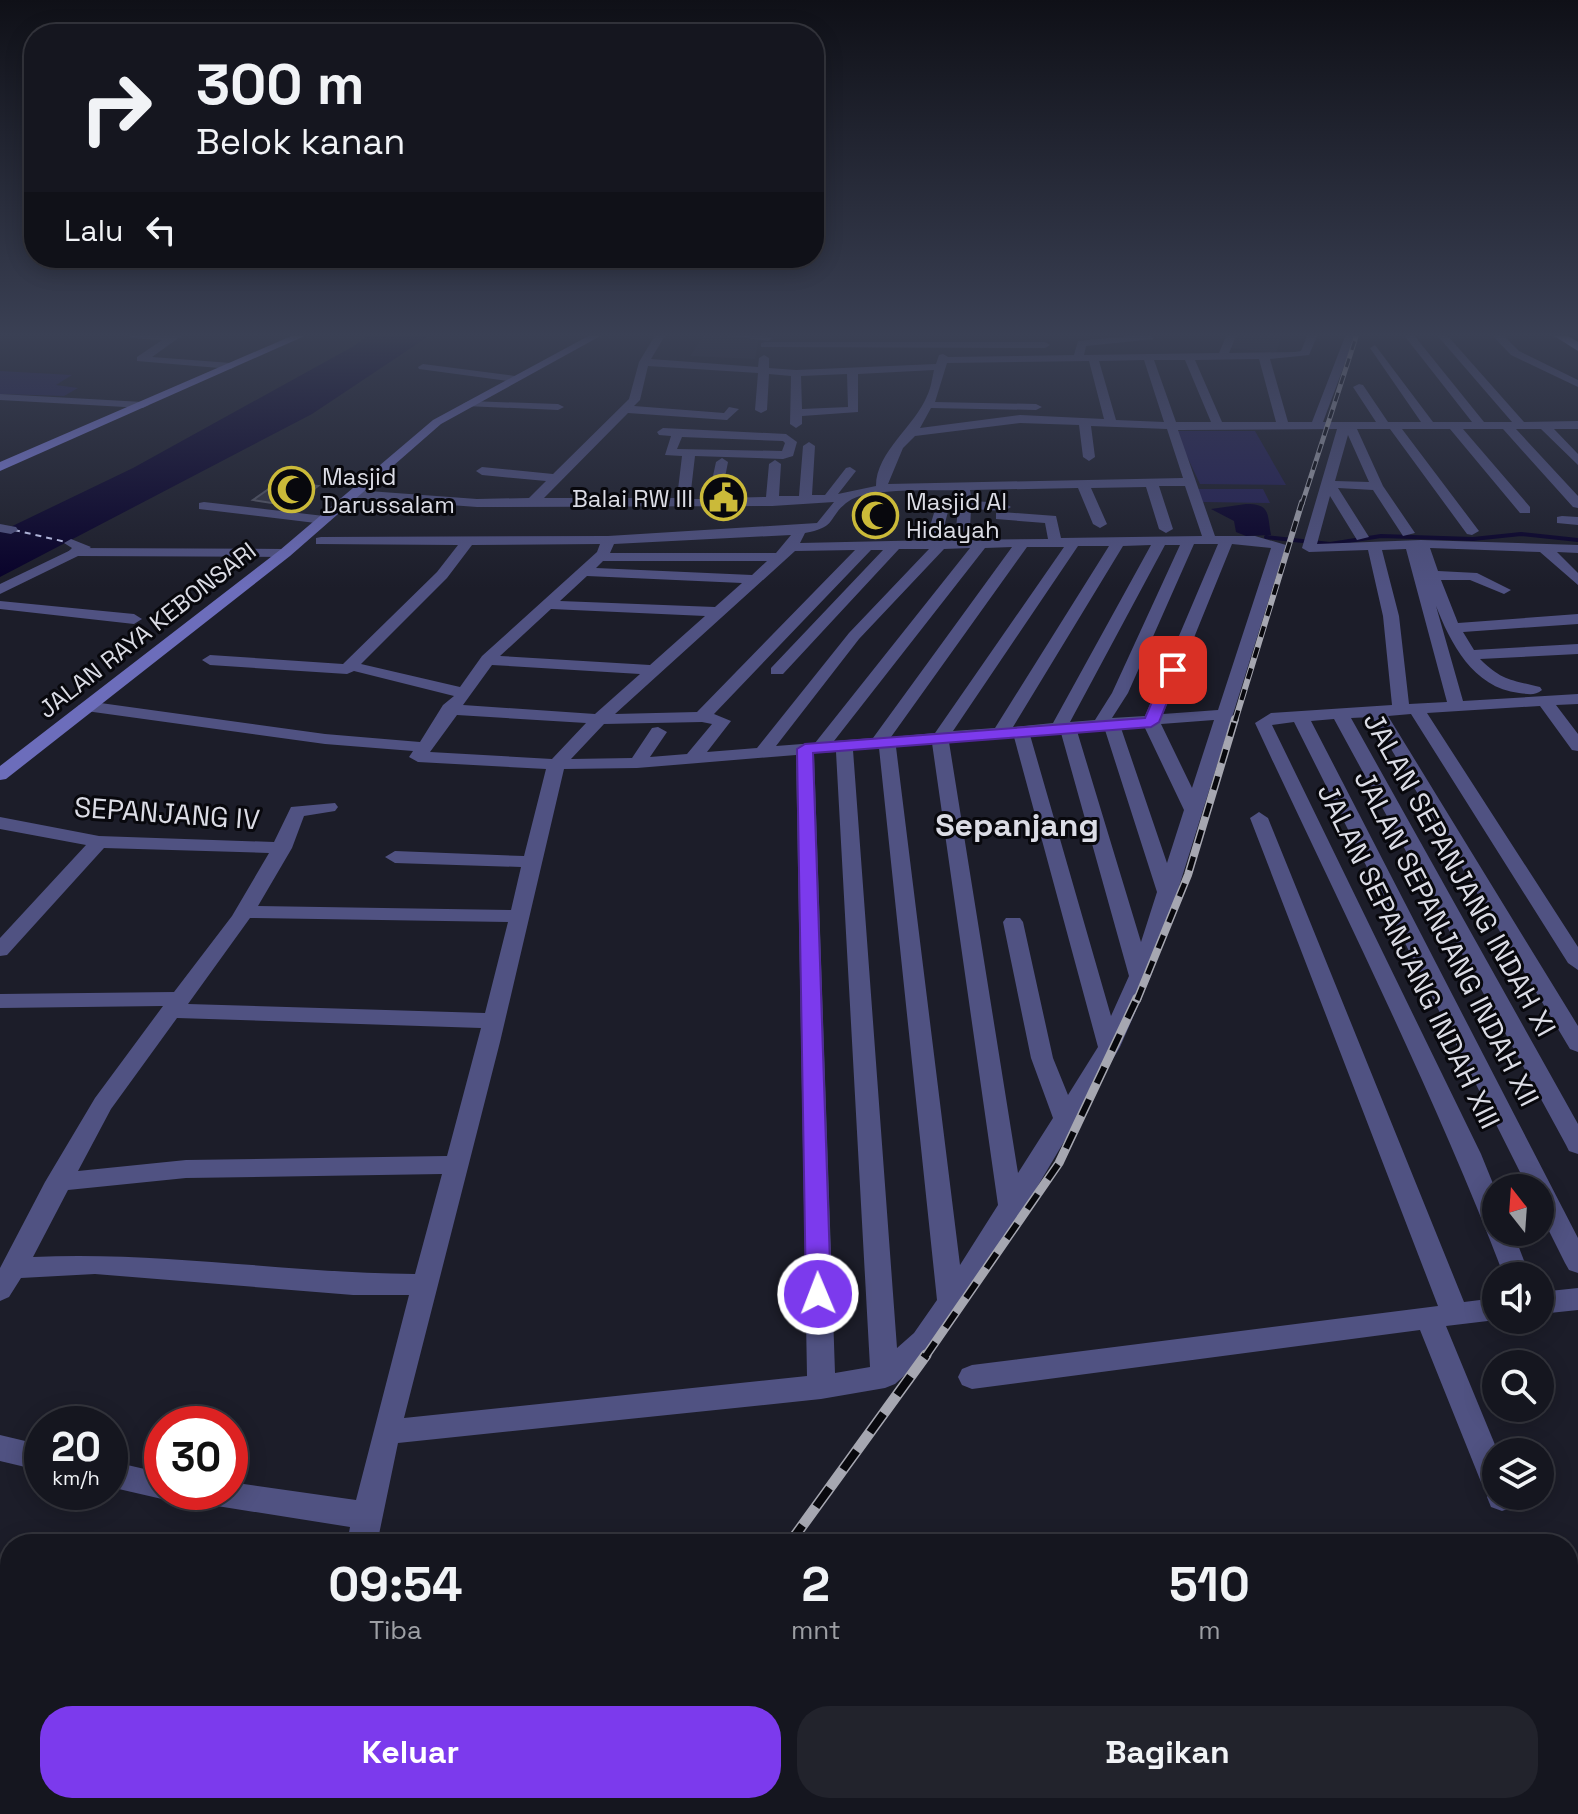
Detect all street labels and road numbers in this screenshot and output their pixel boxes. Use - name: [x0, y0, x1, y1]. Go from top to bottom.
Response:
- street label: JALAN RAYA KEBONSARI: [32, 535, 262, 725]
- street label: JALAN SEPANJANG INDAH XI: [1356, 705, 1564, 1043]
- street label: JALAN SEPANJANG INDAH XII: [1346, 764, 1548, 1112]
- street label: JALAN SEPANJANG INDAH XIII: [1310, 778, 1508, 1134]
- street label: SEPANJANG IV: [73, 789, 261, 837]

